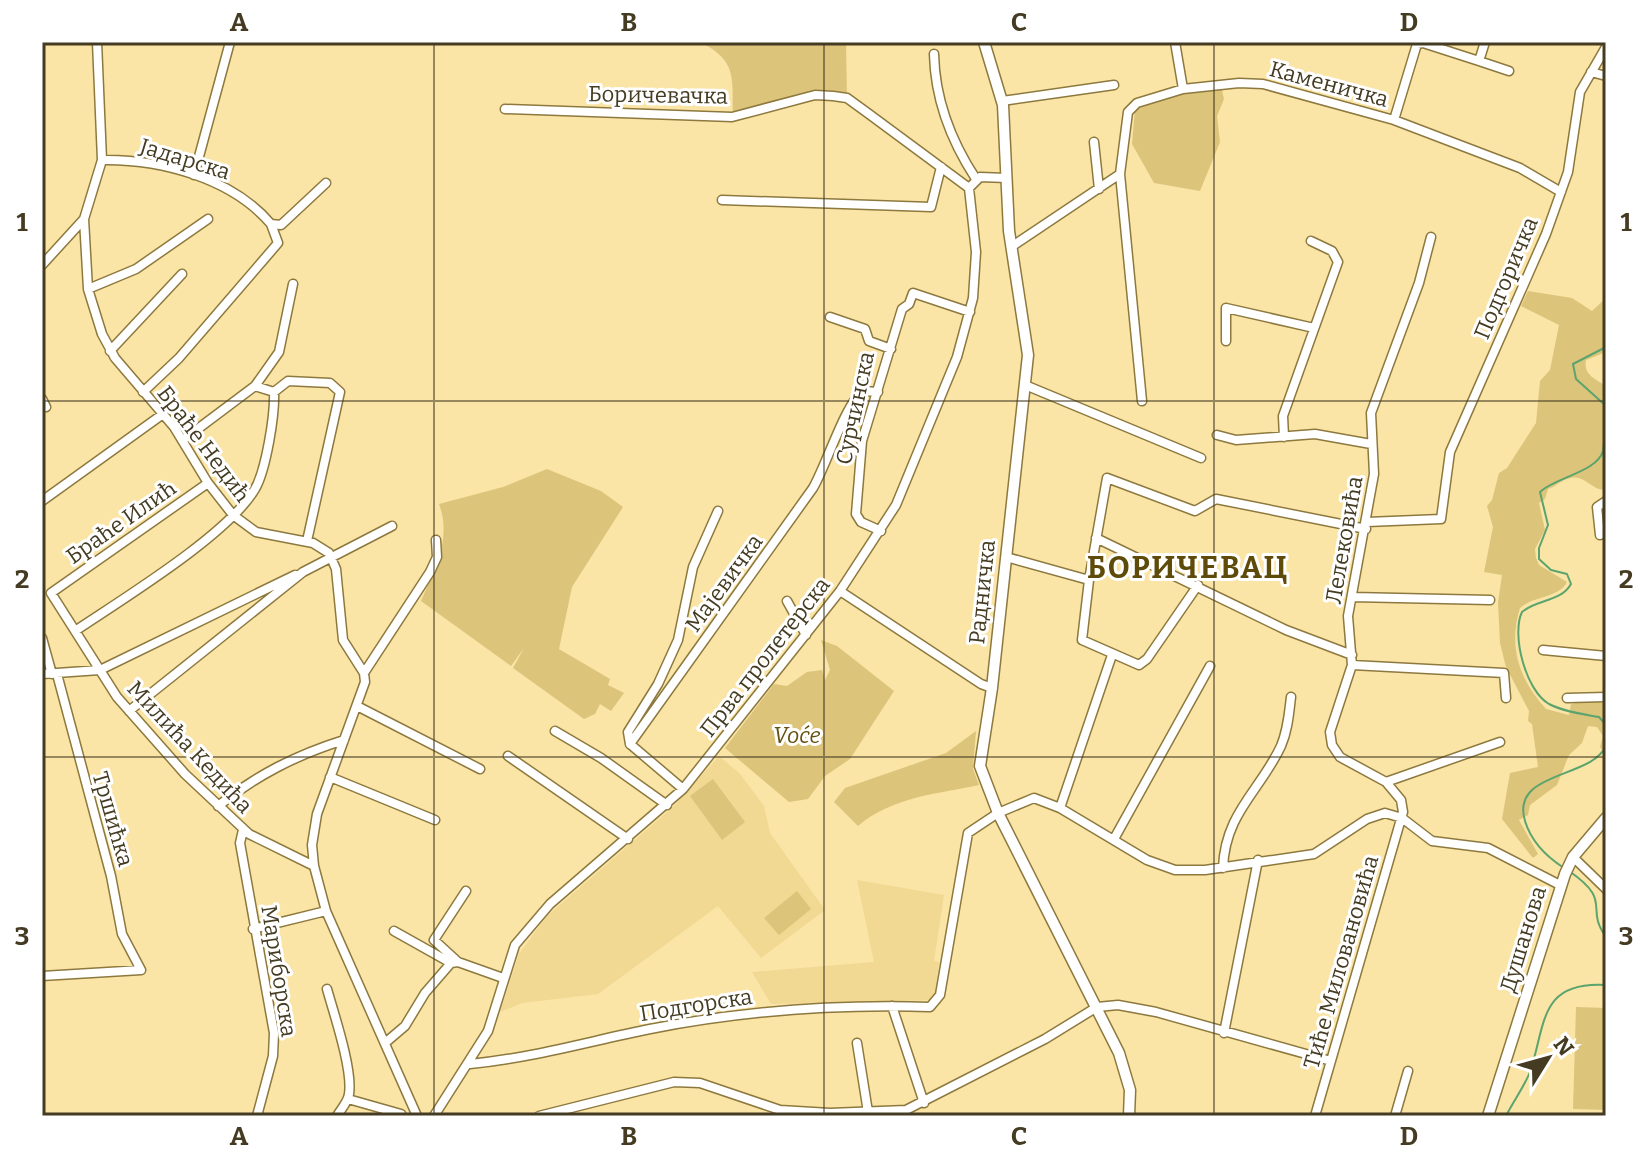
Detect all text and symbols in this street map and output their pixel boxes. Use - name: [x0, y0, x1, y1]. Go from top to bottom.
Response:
- text: A: [230, 7, 249, 38]
- text: B: [621, 7, 637, 38]
- text: C: [1011, 7, 1027, 38]
- text: D: [1400, 7, 1418, 38]
- street label: Каменичка: [1267, 55, 1391, 113]
- street label: Боричевачка: [588, 80, 728, 110]
- street label: Јадарска: [136, 132, 233, 185]
- text: 1: [16, 207, 28, 238]
- text: 1: [1620, 207, 1632, 238]
- street label: Подгоричка: [1468, 213, 1544, 343]
- street label: Сурчинска: [830, 349, 880, 467]
- street label: Браће Недић: [151, 380, 257, 508]
- street label: Браће Илић: [61, 474, 181, 570]
- street label: Лелековића: [1319, 474, 1369, 606]
- street label: Мајевичка: [680, 529, 768, 637]
- street label: Радничка: [963, 539, 1001, 645]
- district label: БОРИЧЕВАЦ: [1087, 550, 1289, 586]
- text: 2: [15, 564, 29, 595]
- text: 2: [1619, 564, 1633, 595]
- street label: Прва пролетерска: [694, 572, 836, 742]
- street label: Милића Кедића: [122, 675, 258, 819]
- park label: Voće: [773, 722, 821, 749]
- street label: Тршићка: [87, 768, 139, 870]
- street label: Тиће Миловановића: [1298, 852, 1384, 1072]
- street label: Душанова: [1494, 883, 1552, 995]
- street label: Мариборска: [255, 903, 303, 1039]
- text: 3: [15, 921, 29, 952]
- text: 3: [1619, 921, 1633, 952]
- street label: Подгорска: [638, 983, 754, 1027]
- north arrow: [1508, 1018, 1588, 1098]
- text: N: [1548, 1031, 1579, 1061]
- text: A: [230, 1121, 249, 1152]
- text: B: [621, 1121, 637, 1152]
- text: C: [1011, 1121, 1027, 1152]
- text: D: [1400, 1121, 1418, 1152]

